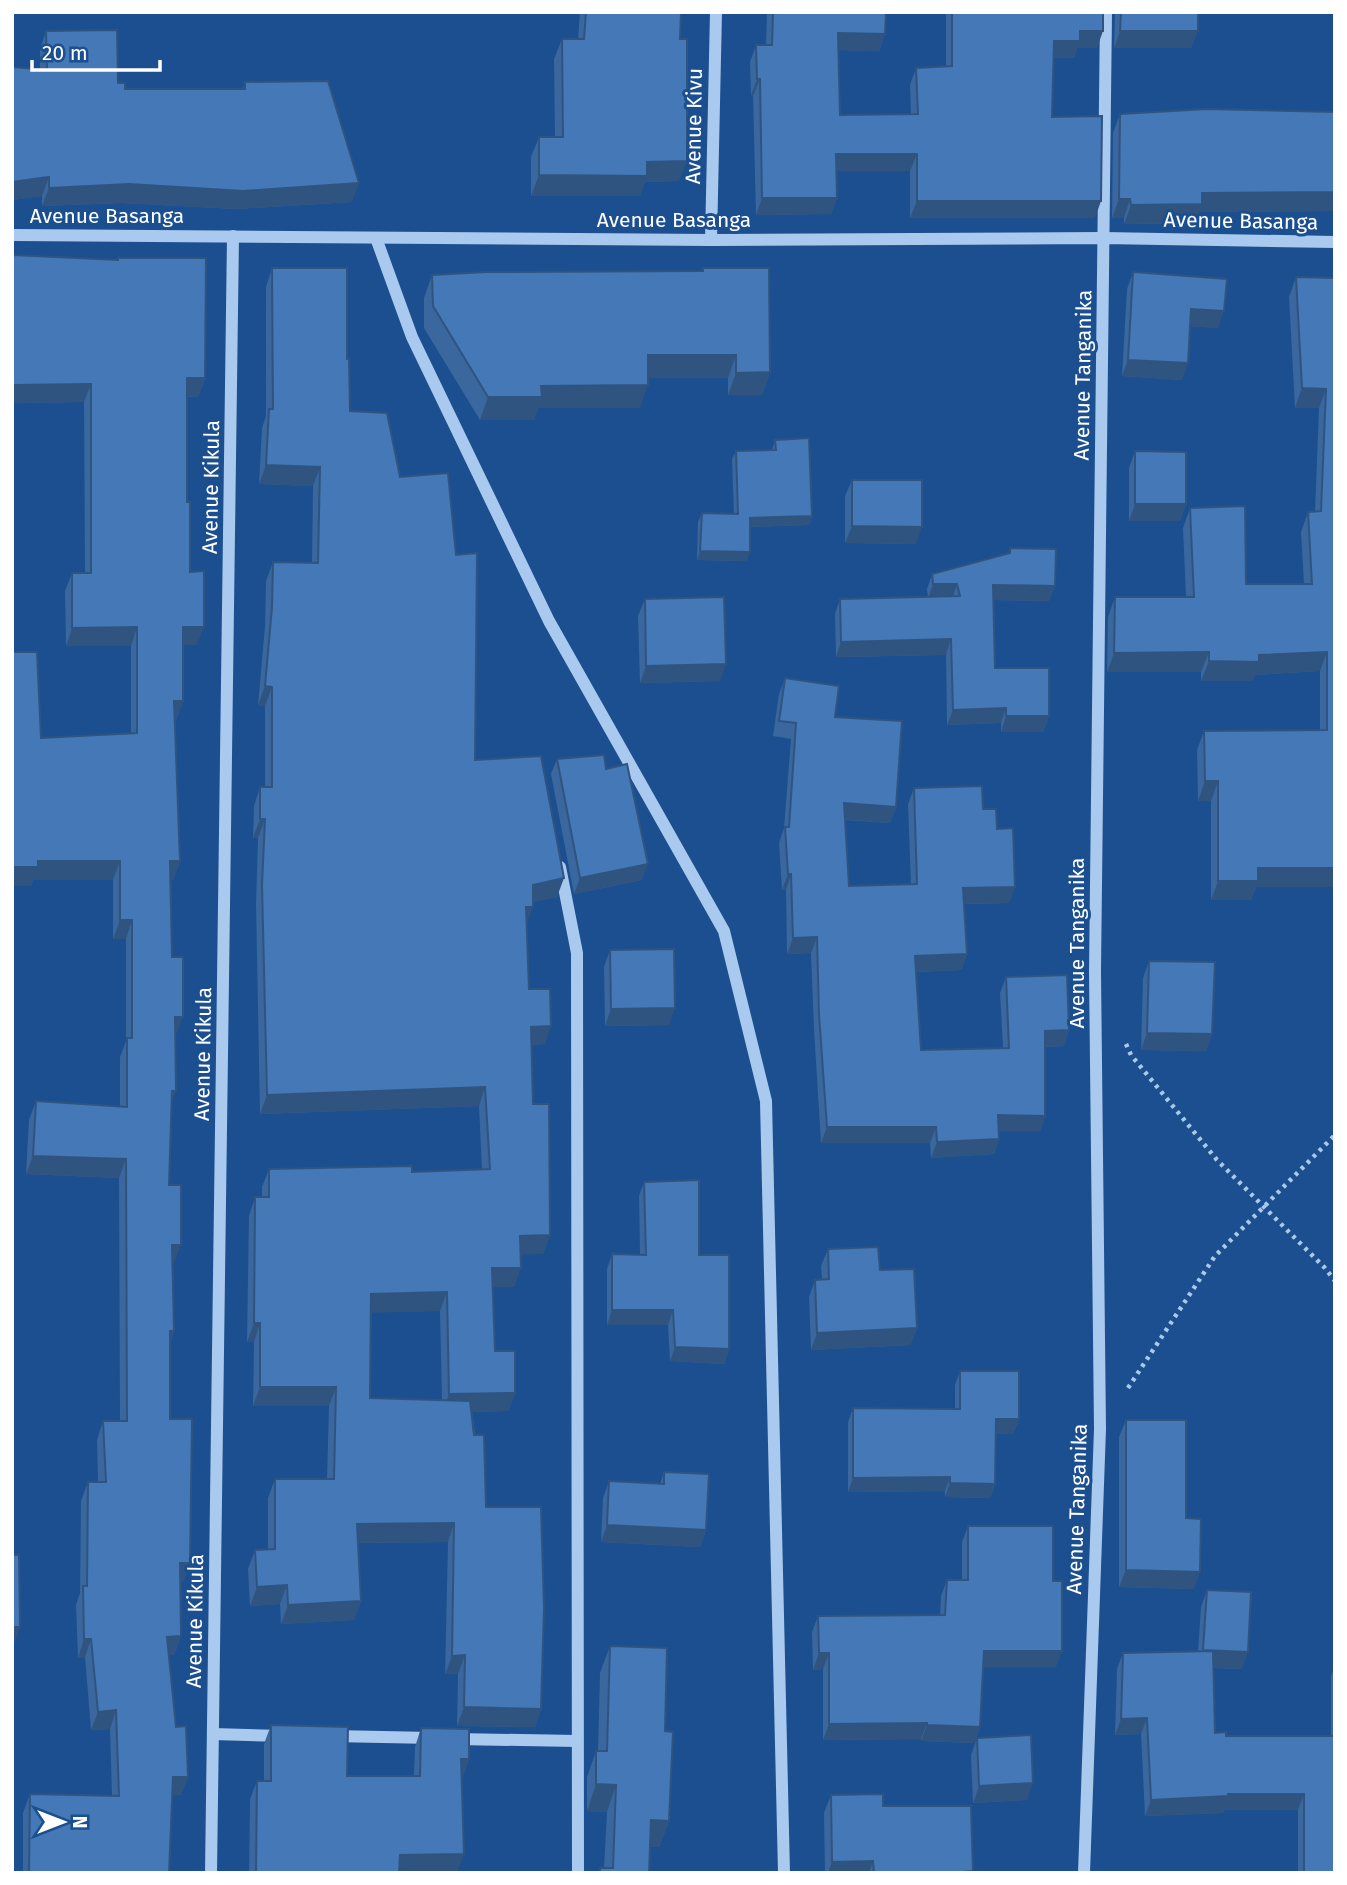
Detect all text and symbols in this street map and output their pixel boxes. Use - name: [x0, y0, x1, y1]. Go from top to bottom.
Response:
- scale bar: [32, 28, 159, 72]
- text: 20 m: [42, 40, 88, 66]
- street label: Avenue Kivu: [680, 68, 708, 184]
- street label: Avenue Basanga: [30, 203, 184, 229]
- street label: Avenue Basanga: [597, 207, 751, 233]
- street label: Avenue Basanga: [1164, 207, 1318, 235]
- street label: Avenue Tanganika: [1069, 289, 1097, 461]
- street label: Avenue Kikula: [197, 420, 225, 554]
- street label: Avenue Tanganika: [1064, 858, 1090, 1028]
- street label: Avenue Kikula: [189, 987, 217, 1121]
- street label: Avenue Tanganika: [1061, 1423, 1093, 1595]
- street label: Avenue Kikula: [181, 1554, 209, 1688]
- north arrow: [28, 1787, 98, 1857]
- text: N: [68, 1816, 91, 1828]

